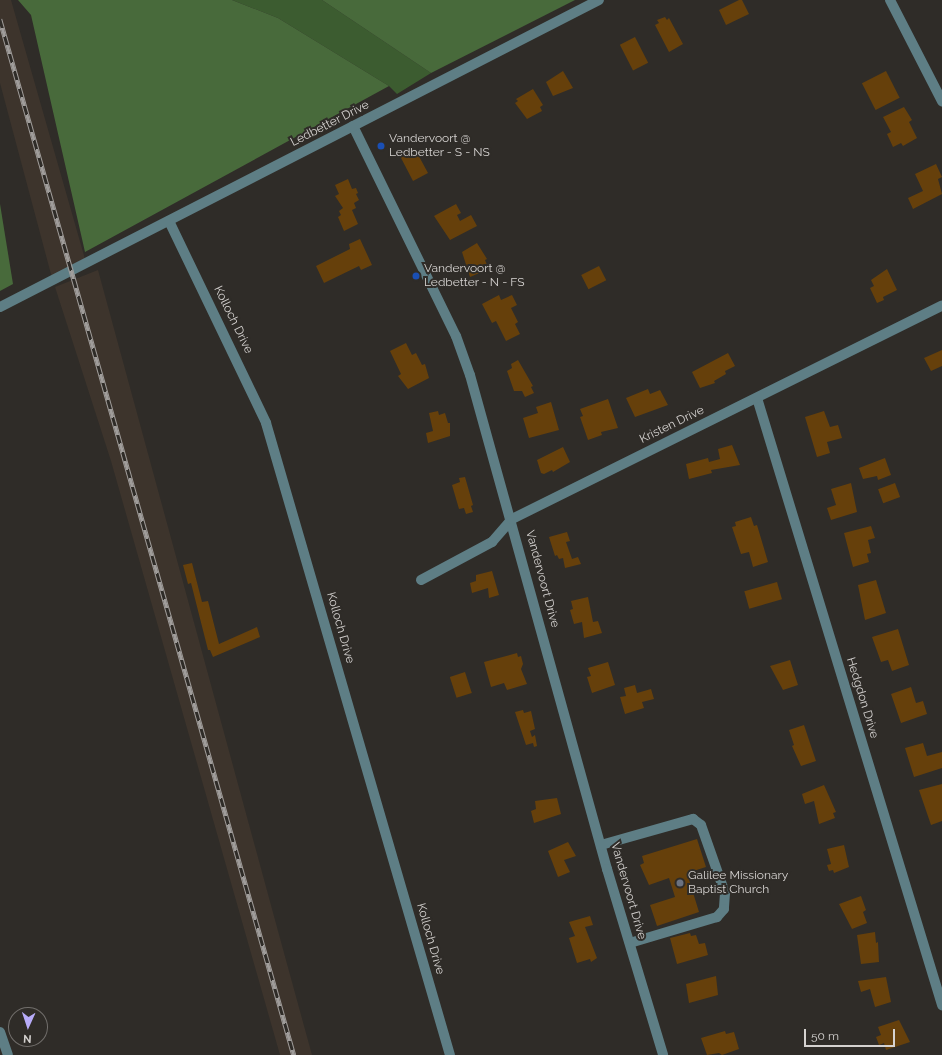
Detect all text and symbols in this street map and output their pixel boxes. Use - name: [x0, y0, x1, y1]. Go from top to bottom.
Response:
- street label: Ledbetter Drive: [288, 98, 372, 150]
- place label: Vandervoort @ Ledbetter - S - NS: [389, 132, 490, 160]
- marker: Vandervoort @ Ledbetter - S - NS: [376, 141, 386, 151]
- place label: Vandervoort @ Ledbetter - N - FS: [424, 262, 525, 290]
- marker: Vandervoort @ Ledbetter - N - FS: [411, 271, 421, 281]
- street label: Kolloch Drive: [210, 284, 256, 356]
- street label: Kristen Drive: [637, 403, 707, 447]
- street label: Vandervoort Drive: [522, 529, 562, 629]
- street label: Kolloch Drive: [323, 591, 357, 665]
- street label: Hedgdon Drive: [843, 656, 881, 740]
- street label: Vandervoort Drive: [607, 841, 649, 941]
- place label: Galilee Missionary Baptist Church: [688, 869, 788, 897]
- marker: Galilee Missionary Baptist Church: [675, 878, 685, 888]
- street label: Kolloch Drive: [413, 902, 447, 976]
- north arrow: [8, 1007, 48, 1047]
- scale bar: [806, 1021, 897, 1047]
- text: 50 m: [811, 1029, 839, 1043]
- text: N: [23, 1032, 32, 1045]

